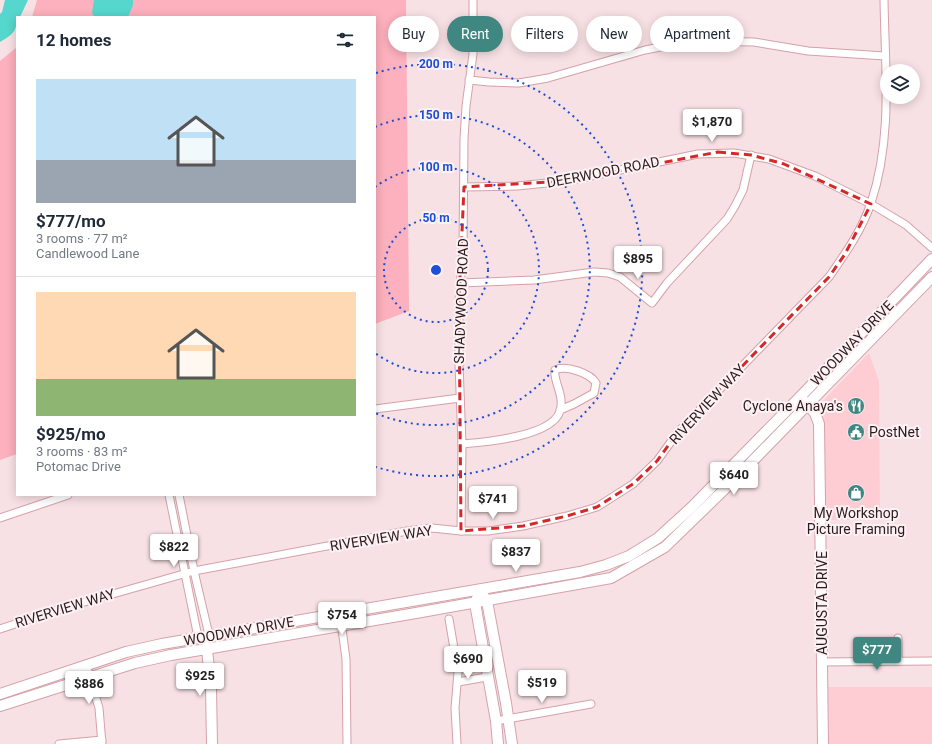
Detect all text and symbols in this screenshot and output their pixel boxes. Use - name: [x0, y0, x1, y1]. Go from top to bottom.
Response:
- chip: Buy: [388, 16, 439, 52]
- chip: Rent: [447, 16, 503, 52]
- chip: Filters: [511, 16, 578, 52]
- chip: New: [586, 16, 642, 52]
- chip: Apartment: [650, 16, 744, 52]
- icon: filters: [334, 29, 356, 51]
- text: 12 homes: [36, 30, 112, 50]
- text: 200 m: [419, 57, 453, 71]
- map controls: [880, 64, 920, 104]
- button: layers: [880, 64, 920, 104]
- icon: home: [160, 105, 232, 177]
- text: 150 m: [419, 108, 453, 122]
- pin: $1,870: [679, 109, 745, 143]
- text: $1,870: [692, 114, 732, 129]
- street label: DEERWOOD ROAD: [545, 153, 661, 191]
- text: 100 m: [419, 160, 453, 174]
- text: $777/mo: [36, 211, 106, 231]
- text: 50 m: [422, 211, 450, 225]
- text: 3 rooms · 77 m²: [36, 231, 128, 246]
- street label: SHADYWOOD ROAD: [451, 238, 471, 364]
- text: Candlewood Lane: [36, 246, 139, 261]
- pin: $895: [614, 246, 662, 280]
- text: $895: [623, 251, 653, 266]
- centre of rings: [429, 263, 443, 277]
- street label: WOODWAY DRIVE: [807, 297, 897, 389]
- icon: home: [160, 318, 232, 390]
- street label: RIVERVIEW WAY: [666, 360, 749, 447]
- restaurant icon: Cyclone Anaya's: [846, 396, 866, 416]
- place label: Cyclone Anaya's: [743, 398, 843, 414]
- public building icon: PostNet: [846, 422, 866, 442]
- text: $925/mo: [36, 424, 106, 444]
- place label: PostNet: [869, 424, 920, 440]
- text: 3 rooms · 83 m²: [36, 444, 128, 459]
- text: Potomac Drive: [36, 459, 121, 474]
- pin: $640: [710, 462, 758, 496]
- text: $640: [719, 467, 749, 482]
- shop icon: My Workshop Picture Framing: [846, 483, 866, 503]
- pin: $741: [469, 486, 517, 520]
- text: $741: [478, 491, 508, 506]
- place label: My Workshop Picture Framing: [807, 505, 905, 537]
- street label: RIVERVIEW WAY: [329, 522, 434, 554]
- pin: $822: [150, 534, 198, 568]
- text: $822: [159, 539, 189, 554]
- pin: $837: [492, 539, 540, 573]
- text: $837: [501, 544, 531, 559]
- street label: AUGUSTA DRIVE: [814, 551, 830, 655]
- street label: RIVERVIEW WAY: [13, 585, 117, 631]
- pin: $754: [318, 602, 366, 636]
- text: $754: [327, 607, 357, 622]
- street label: WOODWAY DRIVE: [183, 613, 296, 649]
- pin: $777: [853, 637, 901, 671]
- text: $777: [862, 642, 892, 657]
- pin: $690: [444, 646, 492, 680]
- text: $690: [453, 651, 483, 666]
- pin: $925: [176, 663, 224, 697]
- text: $925: [185, 668, 215, 683]
- pin: $519: [518, 670, 566, 704]
- pin: $886: [65, 671, 113, 705]
- text: $519: [527, 675, 557, 690]
- text: $886: [74, 676, 104, 691]

